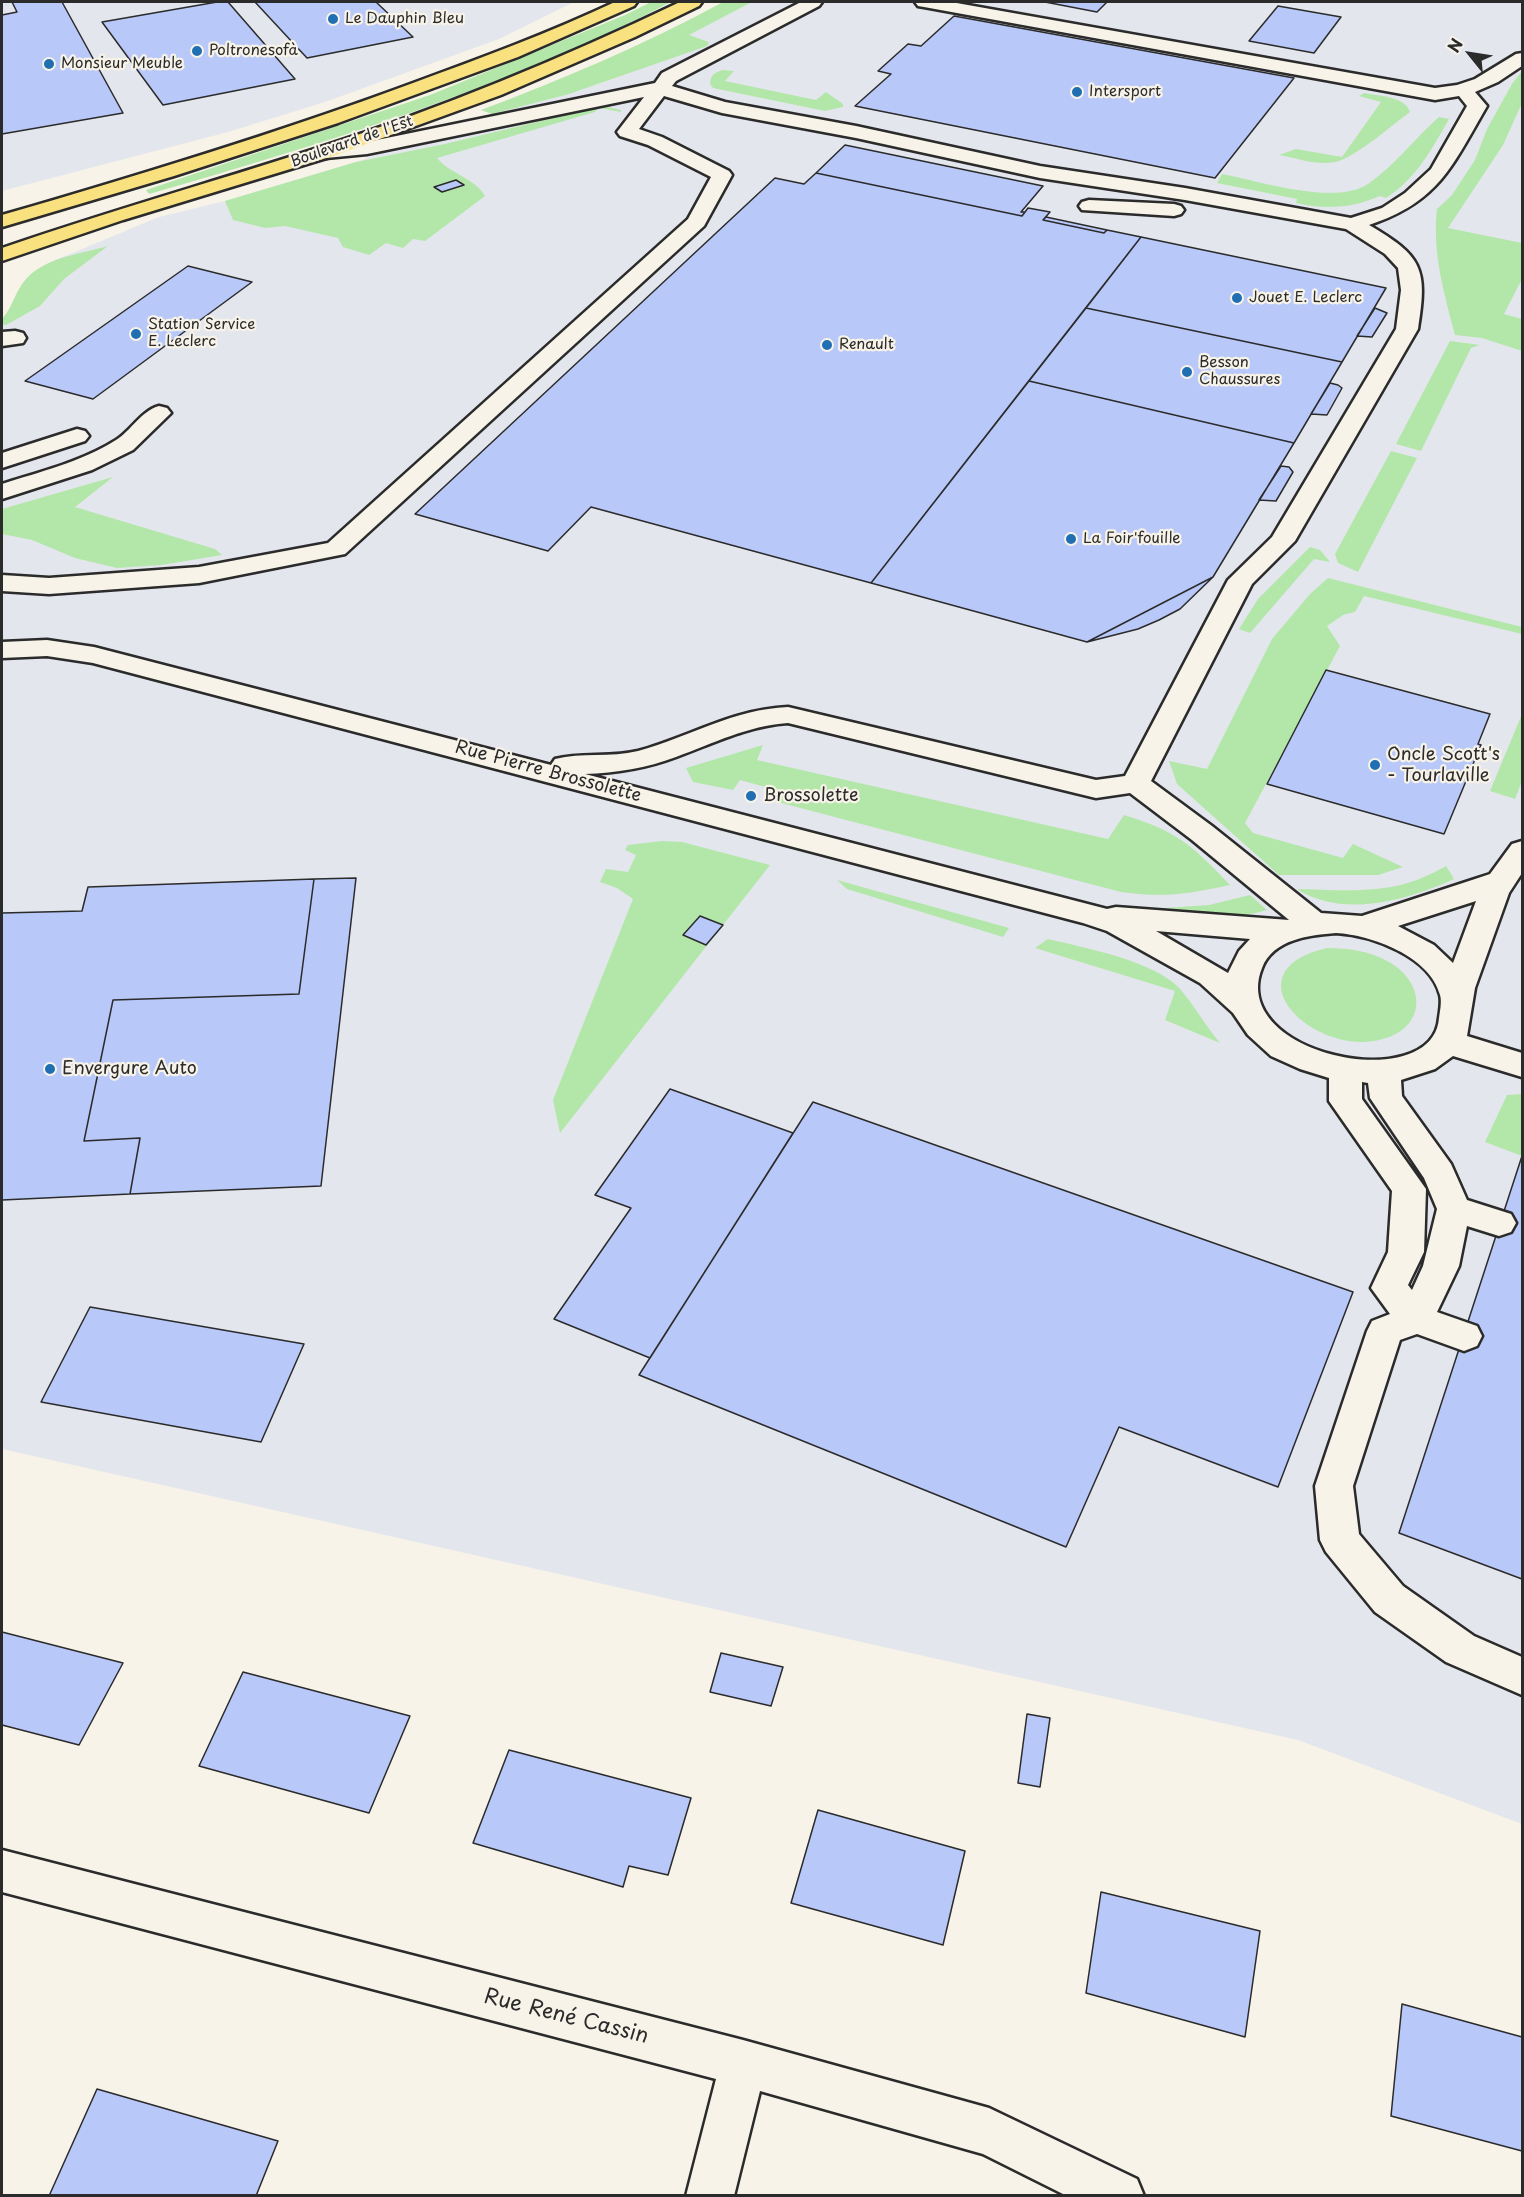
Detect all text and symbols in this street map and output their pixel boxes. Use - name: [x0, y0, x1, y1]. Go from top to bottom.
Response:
- place label: Le Dauphin Bleu: [345, 10, 464, 28]
- marker: Le Dauphin Bleu: [326, 12, 340, 26]
- north arrow: [1440, 24, 1500, 84]
- text: N: [1441, 34, 1468, 56]
- place label: Poltronesofà: [209, 42, 298, 60]
- marker: Poltronesofà: [190, 44, 204, 58]
- place label: Monsieur Meuble: [61, 55, 183, 73]
- marker: Monsieur Meuble: [42, 57, 56, 71]
- place label: Intersport: [1089, 83, 1161, 101]
- marker: Intersport: [1070, 85, 1084, 99]
- street label: Boulevard de l'Est: [288, 113, 416, 171]
- place label: Jouet E. Leclerc: [1249, 289, 1362, 307]
- marker: Jouet E. Leclerc: [1230, 291, 1244, 305]
- place label: Station Service E. Leclerc: [148, 316, 255, 351]
- marker: Station Service E. Leclerc: [129, 327, 143, 341]
- place label: Renault: [839, 336, 894, 354]
- marker: Renault: [820, 338, 834, 352]
- place label: Besson Chaussures: [1199, 354, 1280, 389]
- marker: Besson Chaussures: [1180, 365, 1194, 379]
- place label: La Foir'fouille: [1083, 530, 1180, 548]
- marker: La Foir'fouille: [1064, 532, 1078, 546]
- street label: Rue Pierre Brossolette: [452, 737, 644, 807]
- place label: Oncle Scott's - Tourlaville: [1387, 744, 1500, 786]
- marker: Oncle Scott's - Tourlaville: [1368, 758, 1382, 772]
- place label: Brossolette: [763, 785, 859, 807]
- marker: Brossolette: [744, 789, 758, 803]
- place label: Envergure Auto: [62, 1058, 197, 1080]
- marker: Envergure Auto: [43, 1062, 57, 1076]
- street label: Rue René Cassin: [481, 1984, 651, 2050]

